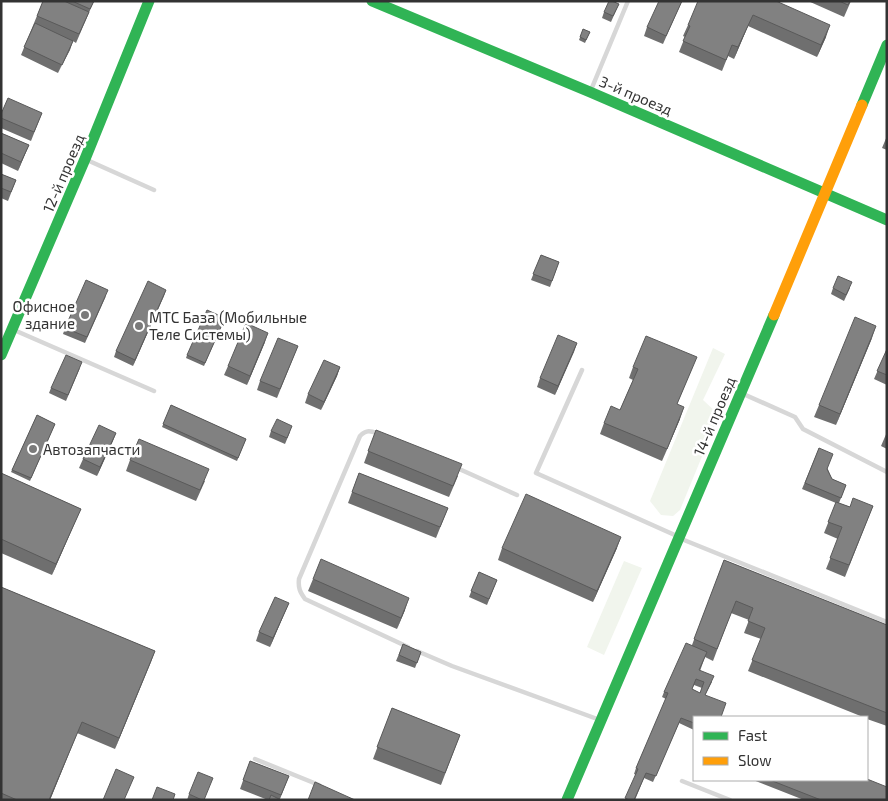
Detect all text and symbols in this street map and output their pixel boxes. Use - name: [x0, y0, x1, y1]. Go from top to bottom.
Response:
- street label: 3-й проезд: [597, 72, 675, 118]
- street label: 12-й проезд: [38, 131, 88, 215]
- place label: Офисное здание: [13, 297, 75, 332]
- place label: МТС База (Мобильные Теле Системы): [149, 308, 307, 343]
- marker: Офисное здание: [79, 309, 91, 321]
- marker: МТС База (Мобильные Теле Системы): [133, 320, 145, 332]
- street label: 14-й проезд: [689, 374, 739, 458]
- place label: Автозапчасти: [43, 440, 140, 458]
- marker: Автозапчасти: [27, 443, 39, 455]
- legend: [693, 716, 868, 781]
- text: Fast: [738, 726, 768, 744]
- text: Slow: [738, 751, 772, 769]

